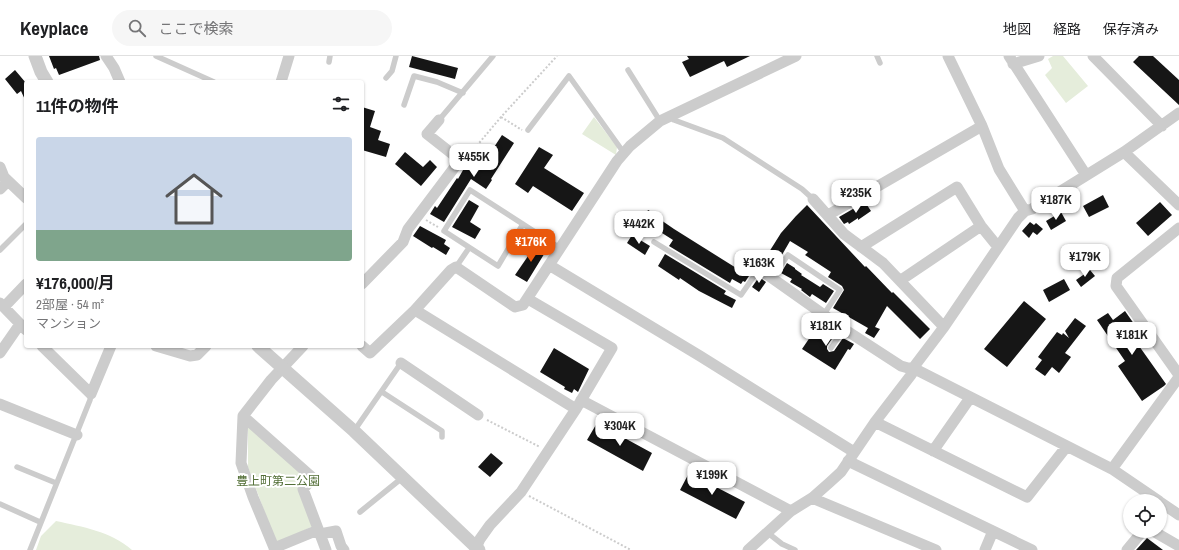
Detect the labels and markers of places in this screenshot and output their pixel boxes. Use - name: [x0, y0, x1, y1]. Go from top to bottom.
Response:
- pin: ¥455K: [446, 144, 502, 178]
- pin: ¥235K: [828, 180, 884, 214]
- pin: ¥187K: [1028, 187, 1084, 221]
- pin: ¥442K: [611, 211, 667, 245]
- pin: ¥176K: [503, 229, 559, 263]
- pin: ¥179K: [1057, 244, 1113, 278]
- pin: ¥163K: [731, 250, 787, 284]
- pin: ¥181K: [798, 313, 854, 347]
- pin: ¥181K: [1104, 322, 1160, 356]
- pin: ¥304K: [592, 413, 648, 447]
- pin: ¥199K: [684, 462, 740, 496]

